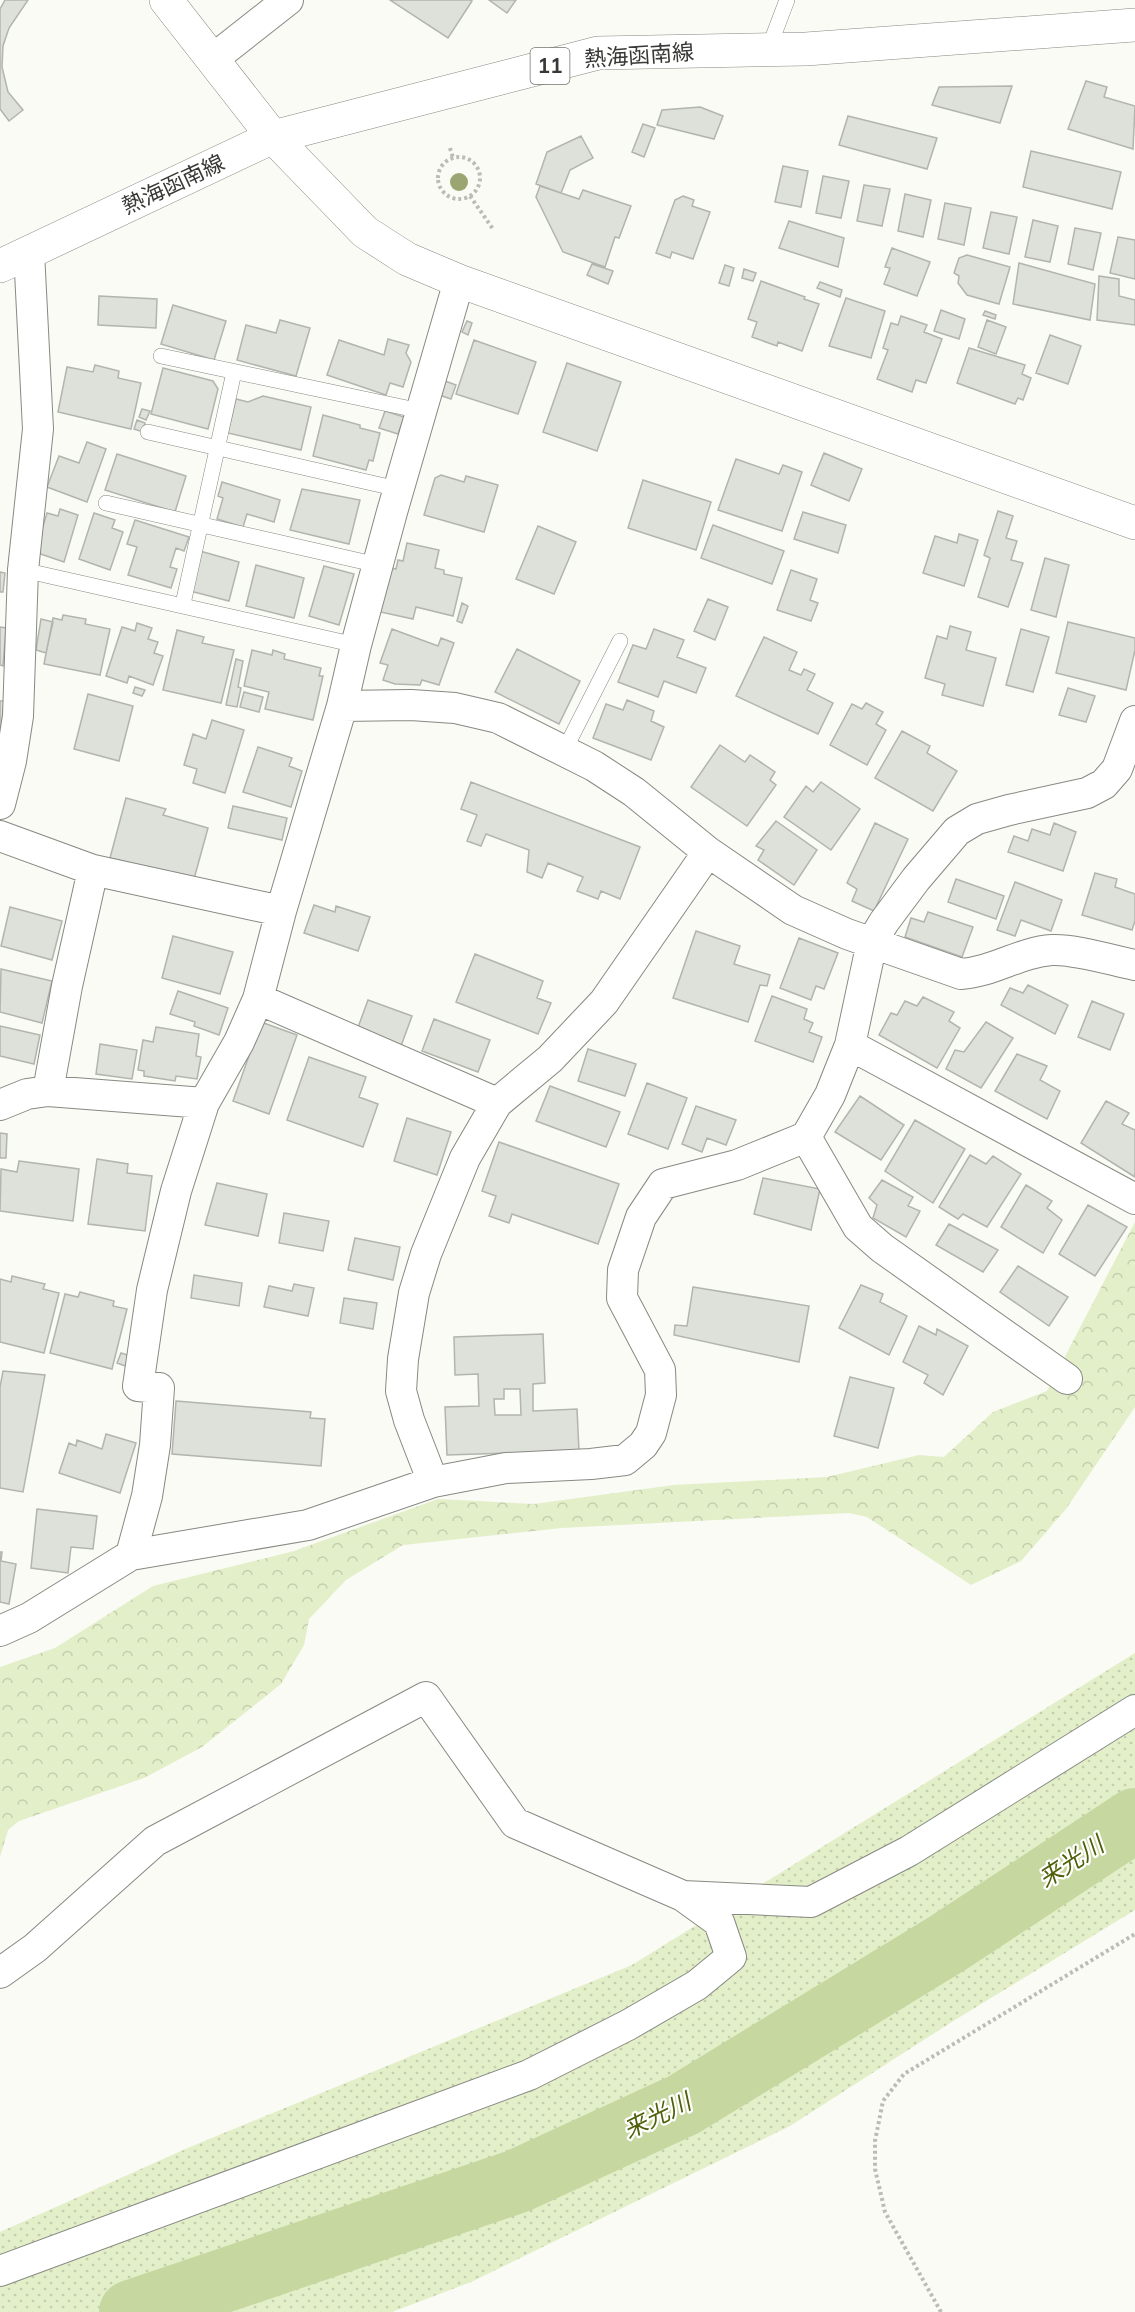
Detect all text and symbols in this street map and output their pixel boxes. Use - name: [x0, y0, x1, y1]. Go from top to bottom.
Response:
- street label: 熱海函南線: [583, 37, 695, 73]
- road number: 11: [530, 48, 570, 84]
- street label: 熱海函南線: [117, 148, 229, 220]
- water label: 来光川: [1032, 1827, 1111, 1893]
- water label: 来光川: [618, 2085, 698, 2144]

